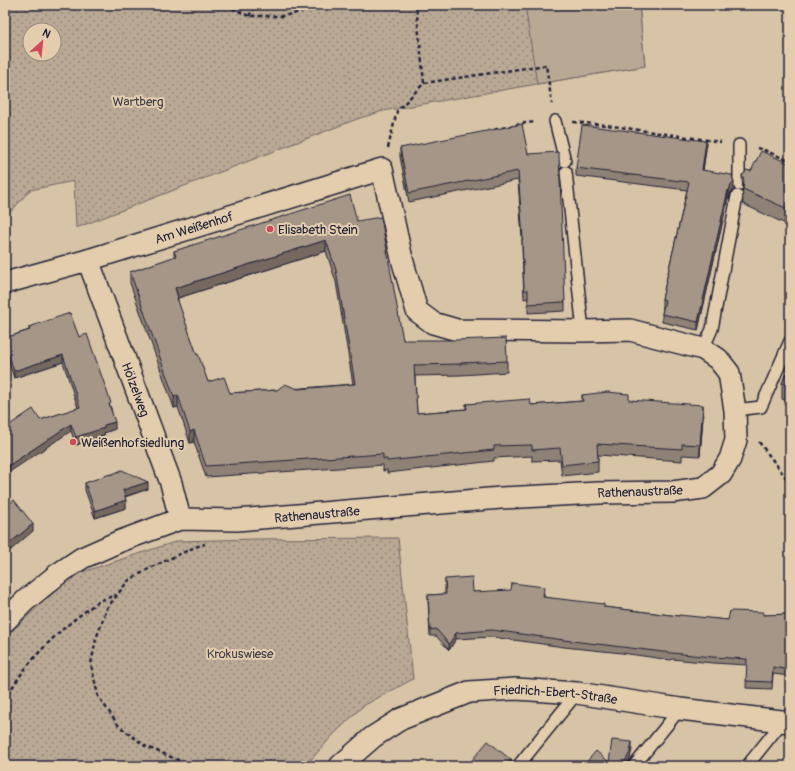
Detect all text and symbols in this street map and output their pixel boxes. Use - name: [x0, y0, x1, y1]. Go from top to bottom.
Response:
- north arrow: [22, 22, 62, 62]
- text: N: [40, 26, 53, 41]
- park label: Wartberg: [113, 94, 164, 110]
- street label: Am Weißenhof: [153, 208, 236, 248]
- place label: Elisabeth Stein: [278, 222, 358, 238]
- marker: Elisabeth Stein: [265, 224, 275, 234]
- street label: Hölzelweg: [118, 360, 153, 419]
- place label: Weißenhofsiedlung: [81, 435, 185, 451]
- marker: Weißenhofsiedlung: [68, 437, 78, 447]
- street label: Rathenaustraße: [597, 482, 684, 501]
- street label: Rathenaustraße: [274, 503, 361, 527]
- park label: Krokuswiese: [207, 646, 274, 662]
- street label: Friedrich-Ebert-Straße: [493, 682, 619, 708]

